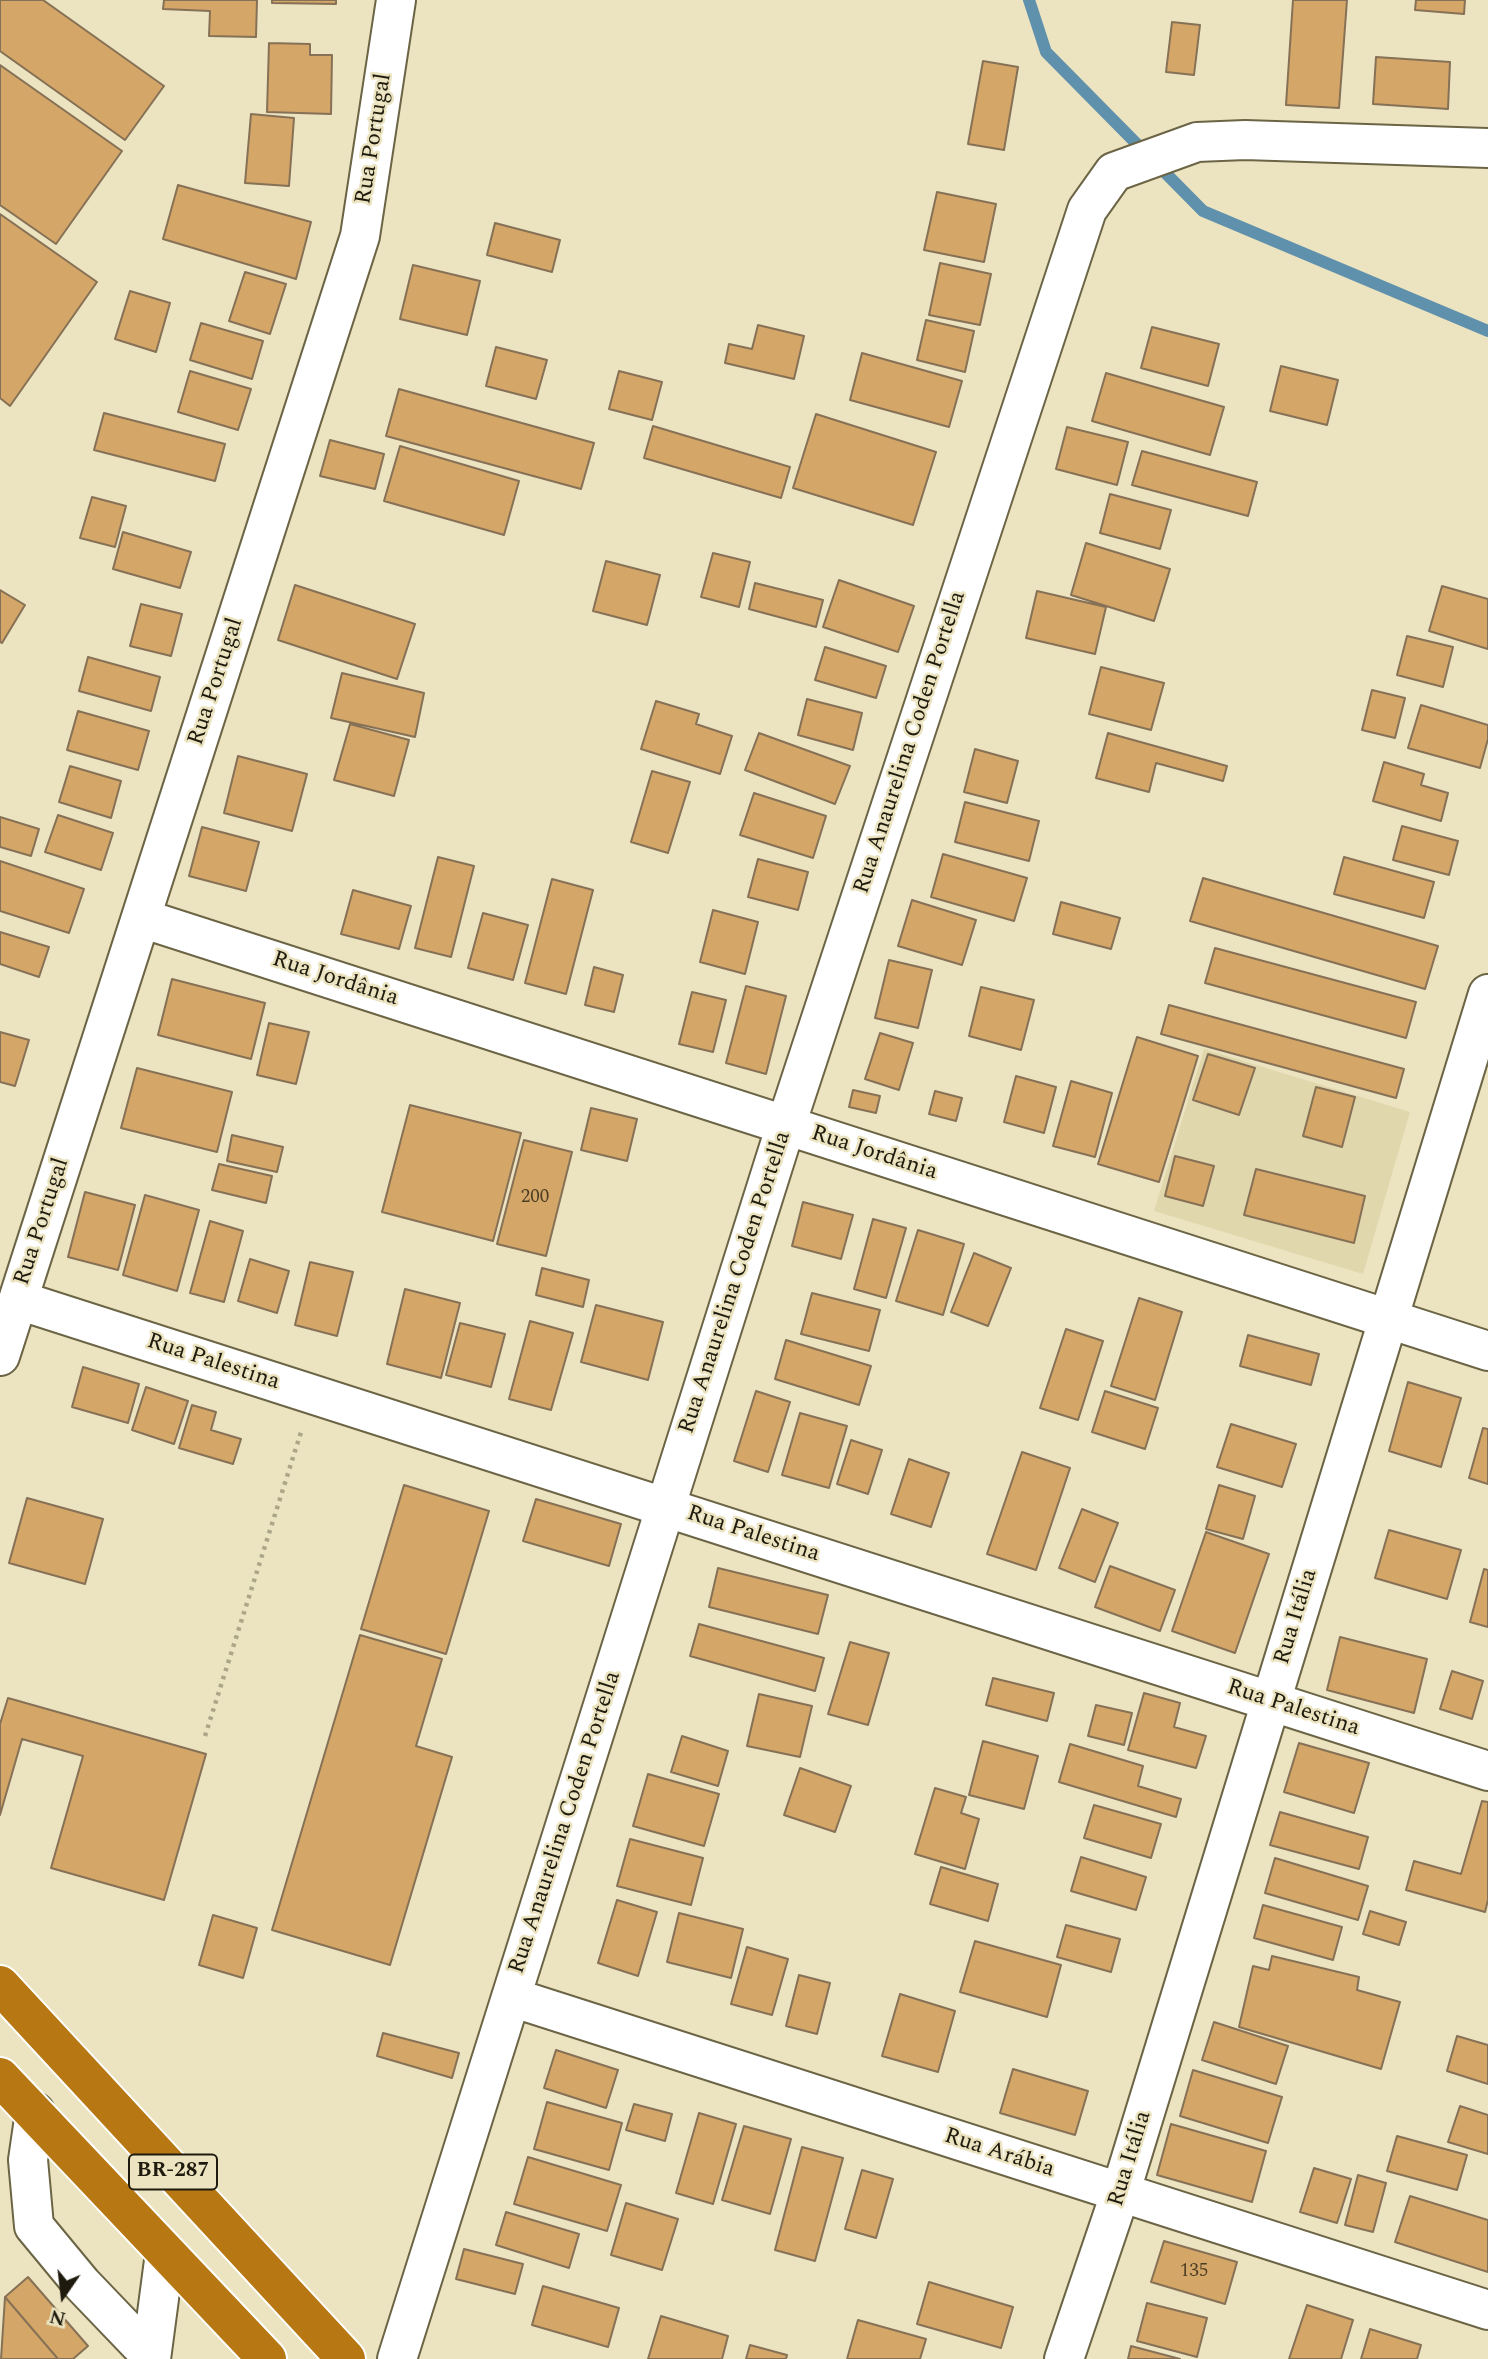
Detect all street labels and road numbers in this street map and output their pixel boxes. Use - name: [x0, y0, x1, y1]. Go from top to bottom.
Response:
- street label: Rua Portugal: [351, 72, 399, 206]
- street label: Rua Anaurelina Coden Portella: [849, 588, 973, 898]
- street label: Rua Portugal: [183, 615, 251, 749]
- street label: Rua Jordânia: [268, 947, 402, 1013]
- street label: Rua Jordânia: [807, 1121, 941, 1187]
- street label: Rua Anaurelina Coden Portella: [674, 1128, 798, 1438]
- street label: Rua Portugal: [9, 1155, 77, 1289]
- street label: Rua Palestina: [143, 1329, 283, 1397]
- street label: Rua Palestina: [683, 1501, 823, 1569]
- street label: Rua Itália: [1269, 1566, 1325, 1668]
- street label: Rua Anaurelina Coden Portella: [504, 1668, 628, 1978]
- street label: Rua Palestina: [1223, 1675, 1363, 1743]
- street label: Rua Itália: [1103, 2108, 1159, 2210]
- street label: Rua Arábia: [940, 2123, 1058, 2185]
- road number: BR-287: [129, 2154, 217, 2190]

